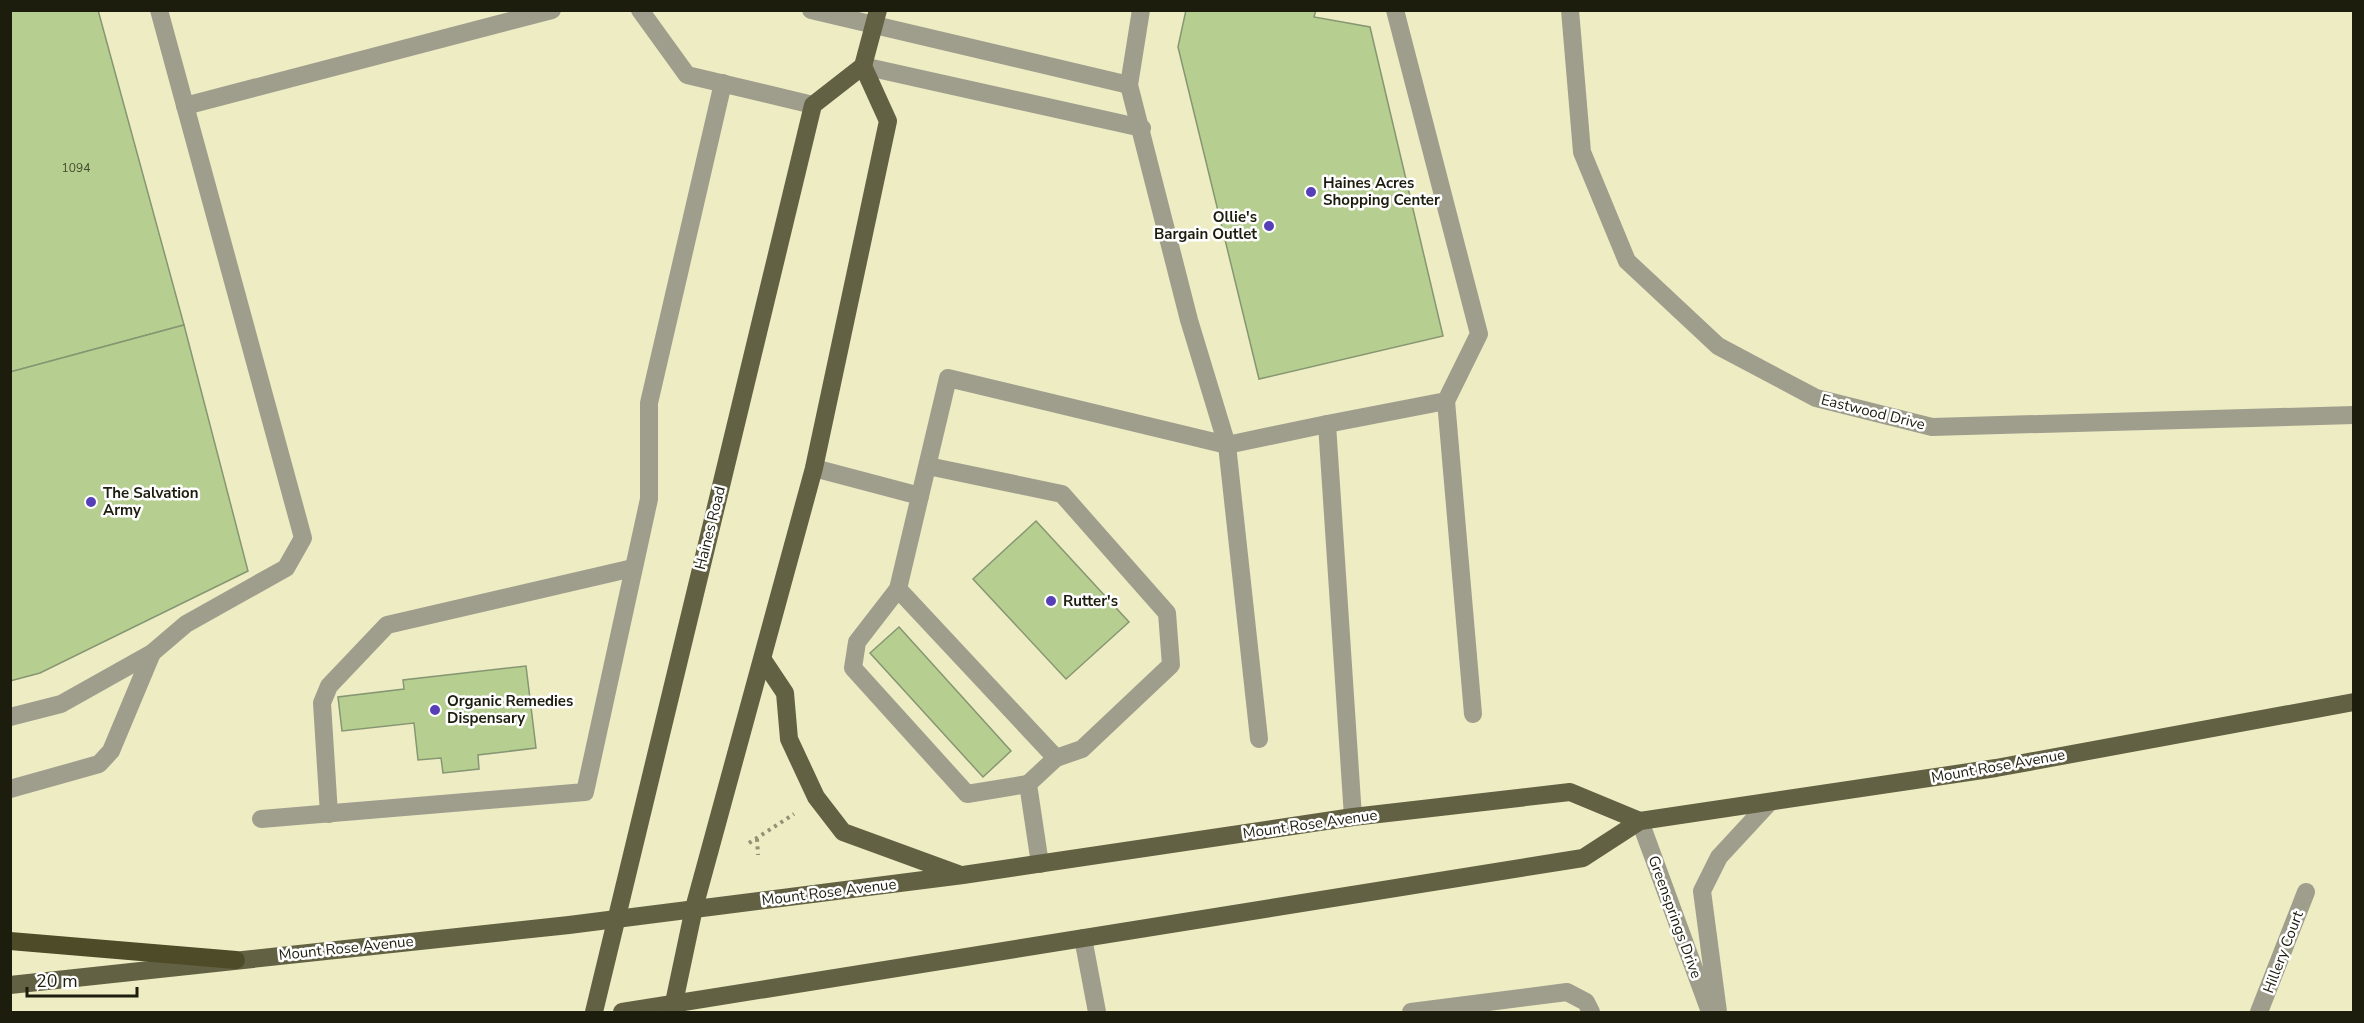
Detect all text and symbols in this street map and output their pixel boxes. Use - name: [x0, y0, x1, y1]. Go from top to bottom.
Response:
- house number: 1094: [62, 160, 90, 176]
- place label: Haines Acres Shopping Center: [1323, 173, 1440, 210]
- marker: Haines Acres Shopping Center: [1304, 185, 1318, 199]
- place label: Ollie's Bargain Outlet: [1154, 207, 1257, 244]
- marker: Ollie's Bargain Outlet: [1262, 219, 1276, 233]
- street label: Eastwood Drive: [1819, 389, 1927, 435]
- place label: The Salvation Army: [103, 483, 199, 520]
- street label: Haines Road: [690, 484, 730, 572]
- marker: The Salvation Army: [84, 495, 98, 509]
- place label: Rutter's: [1063, 591, 1118, 611]
- marker: Rutter's: [1044, 594, 1058, 608]
- place label: Organic Remedies Dispensary: [447, 691, 573, 728]
- marker: Organic Remedies Dispensary: [428, 703, 442, 717]
- street label: Mount Rose Avenue: [1930, 744, 2066, 788]
- street label: Mount Rose Avenue: [1242, 805, 1379, 843]
- street label: Greensprings Drive: [1643, 853, 1707, 981]
- street label: Mount Rose Avenue: [761, 874, 897, 910]
- street label: Hillery Court: [2258, 907, 2308, 996]
- street label: Mount Rose Avenue: [278, 931, 414, 965]
- scale bar: [27, 960, 136, 998]
- text: 20 m: [36, 969, 78, 993]

